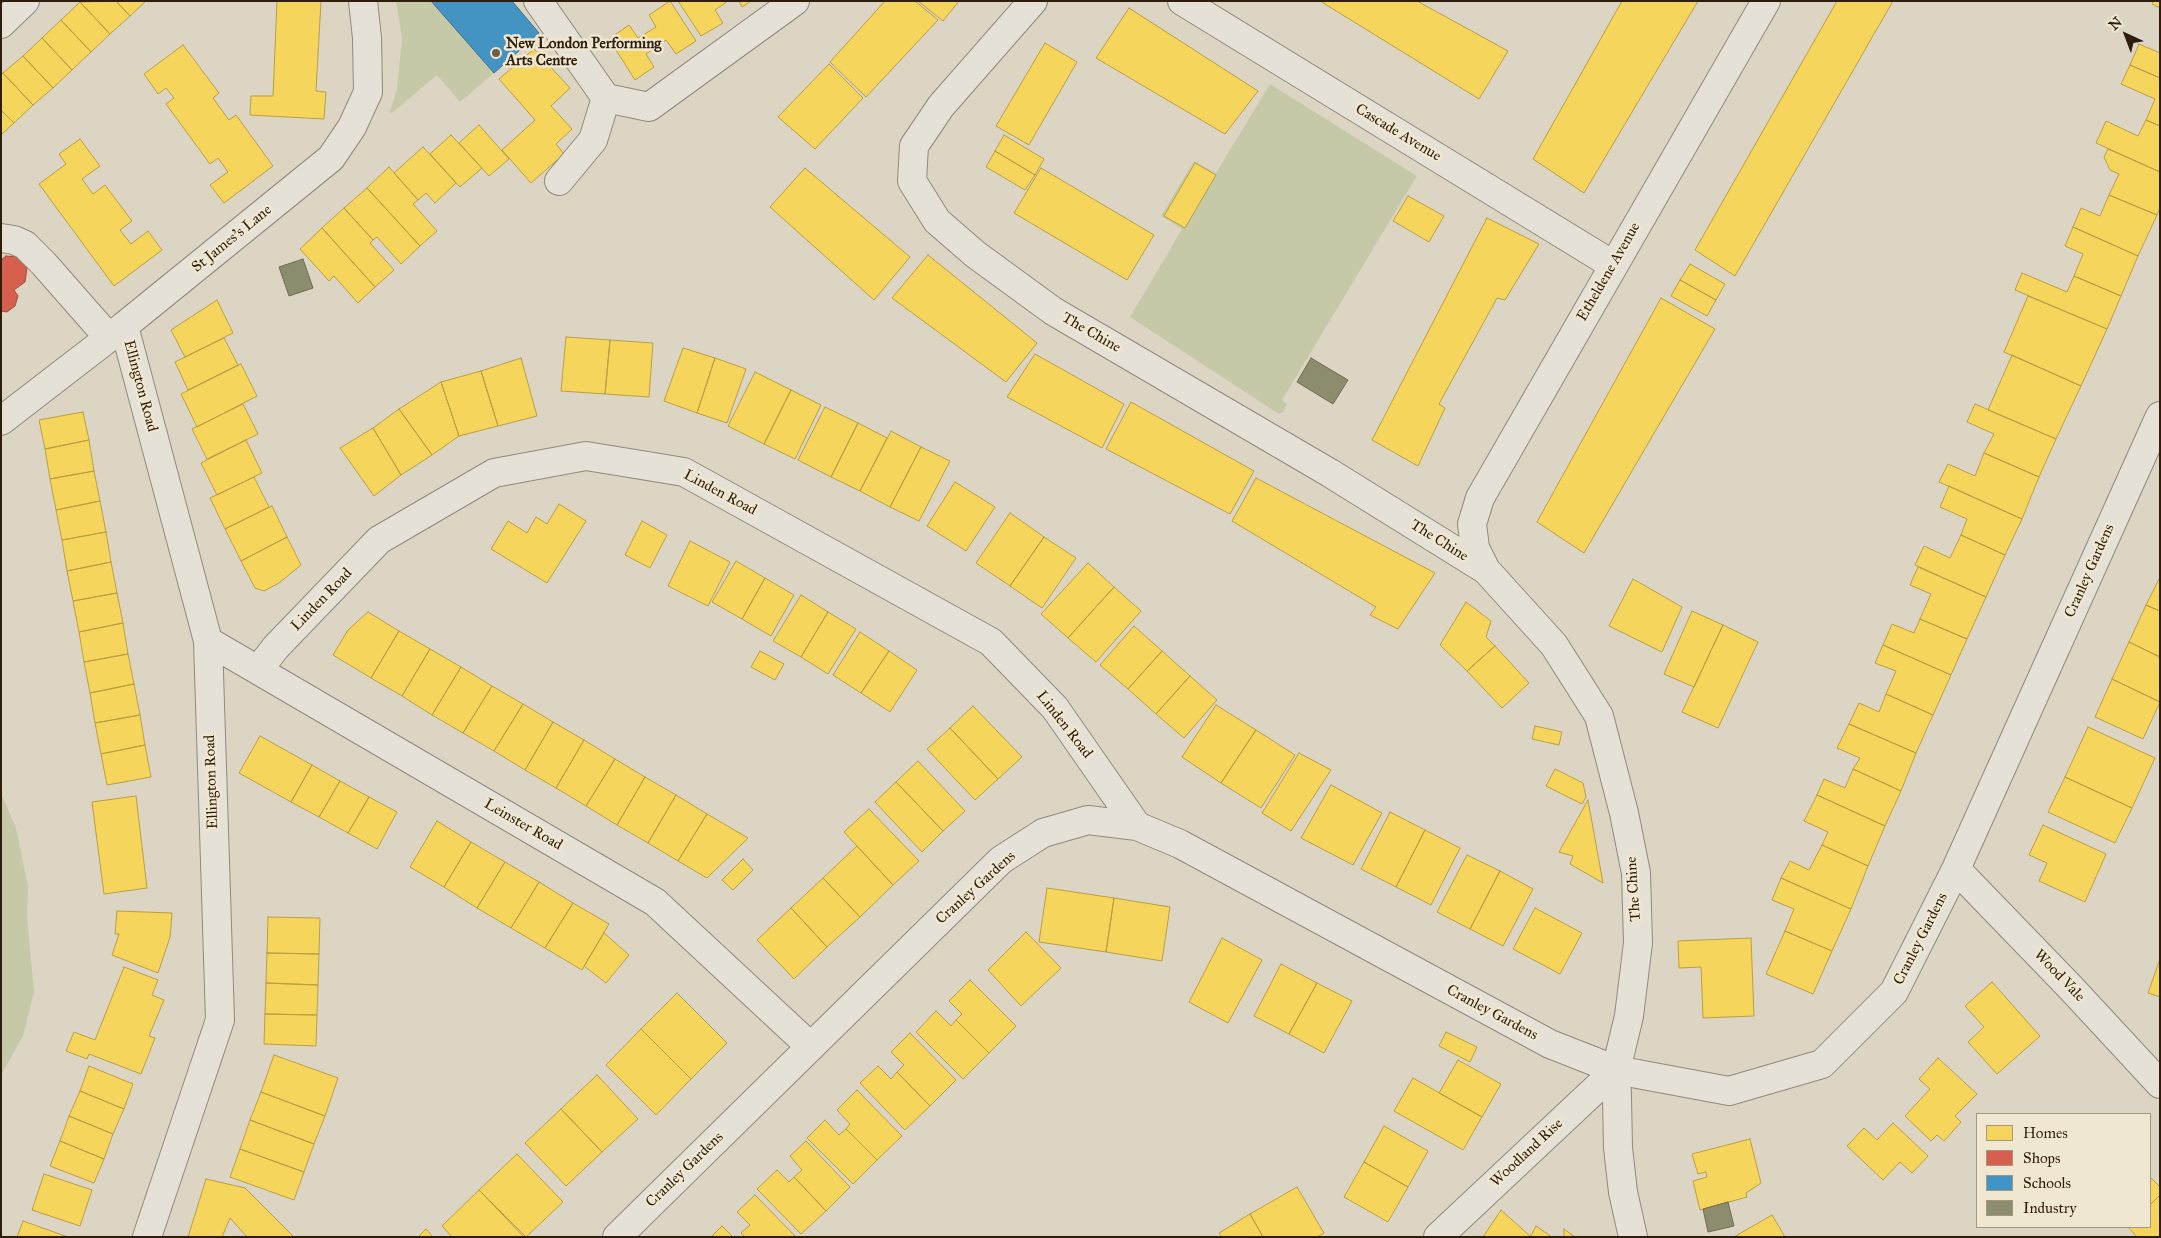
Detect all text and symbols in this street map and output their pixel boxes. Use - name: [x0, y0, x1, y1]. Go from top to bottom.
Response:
- north arrow: [2101, 10, 2151, 60]
- text: N: [2105, 13, 2126, 34]
- place label: New London Performing Arts Centre: [506, 35, 661, 70]
- marker: New London Performing Arts Centre: [490, 47, 502, 59]
- street label: Cascade Avenue: [1352, 100, 1444, 166]
- street label: St James's Lane: [188, 201, 276, 277]
- street label: Etheldene Avenue: [1573, 219, 1645, 325]
- street label: The Chine: [1058, 309, 1124, 357]
- street label: Ellington Road: [119, 338, 161, 434]
- street label: Linden Road: [680, 466, 760, 520]
- street label: The Chine: [1407, 516, 1471, 566]
- street label: Cranley Gardens: [2061, 521, 2119, 621]
- street label: Linden Road: [288, 565, 356, 635]
- street label: Linden Road: [1032, 688, 1096, 762]
- street label: Ellington Road: [201, 735, 223, 829]
- street label: Leinster Road: [481, 795, 565, 855]
- street label: Cranley Gardens: [932, 848, 1020, 928]
- street label: The Chine: [1623, 856, 1645, 922]
- street label: Cranley Gardens: [1890, 890, 1952, 988]
- street label: Wood Vale: [2030, 946, 2088, 1006]
- street label: Cranley Gardens: [1443, 981, 1541, 1045]
- legend: [1976, 1113, 2151, 1228]
- street label: Woodland Rise: [1487, 1115, 1567, 1191]
- text: Homes: [2023, 1124, 2068, 1142]
- street label: Cranley Gardens: [642, 1128, 728, 1212]
- text: Shops: [2023, 1149, 2061, 1167]
- text: Schools: [2023, 1174, 2071, 1192]
- text: Industry: [2023, 1199, 2077, 1217]

